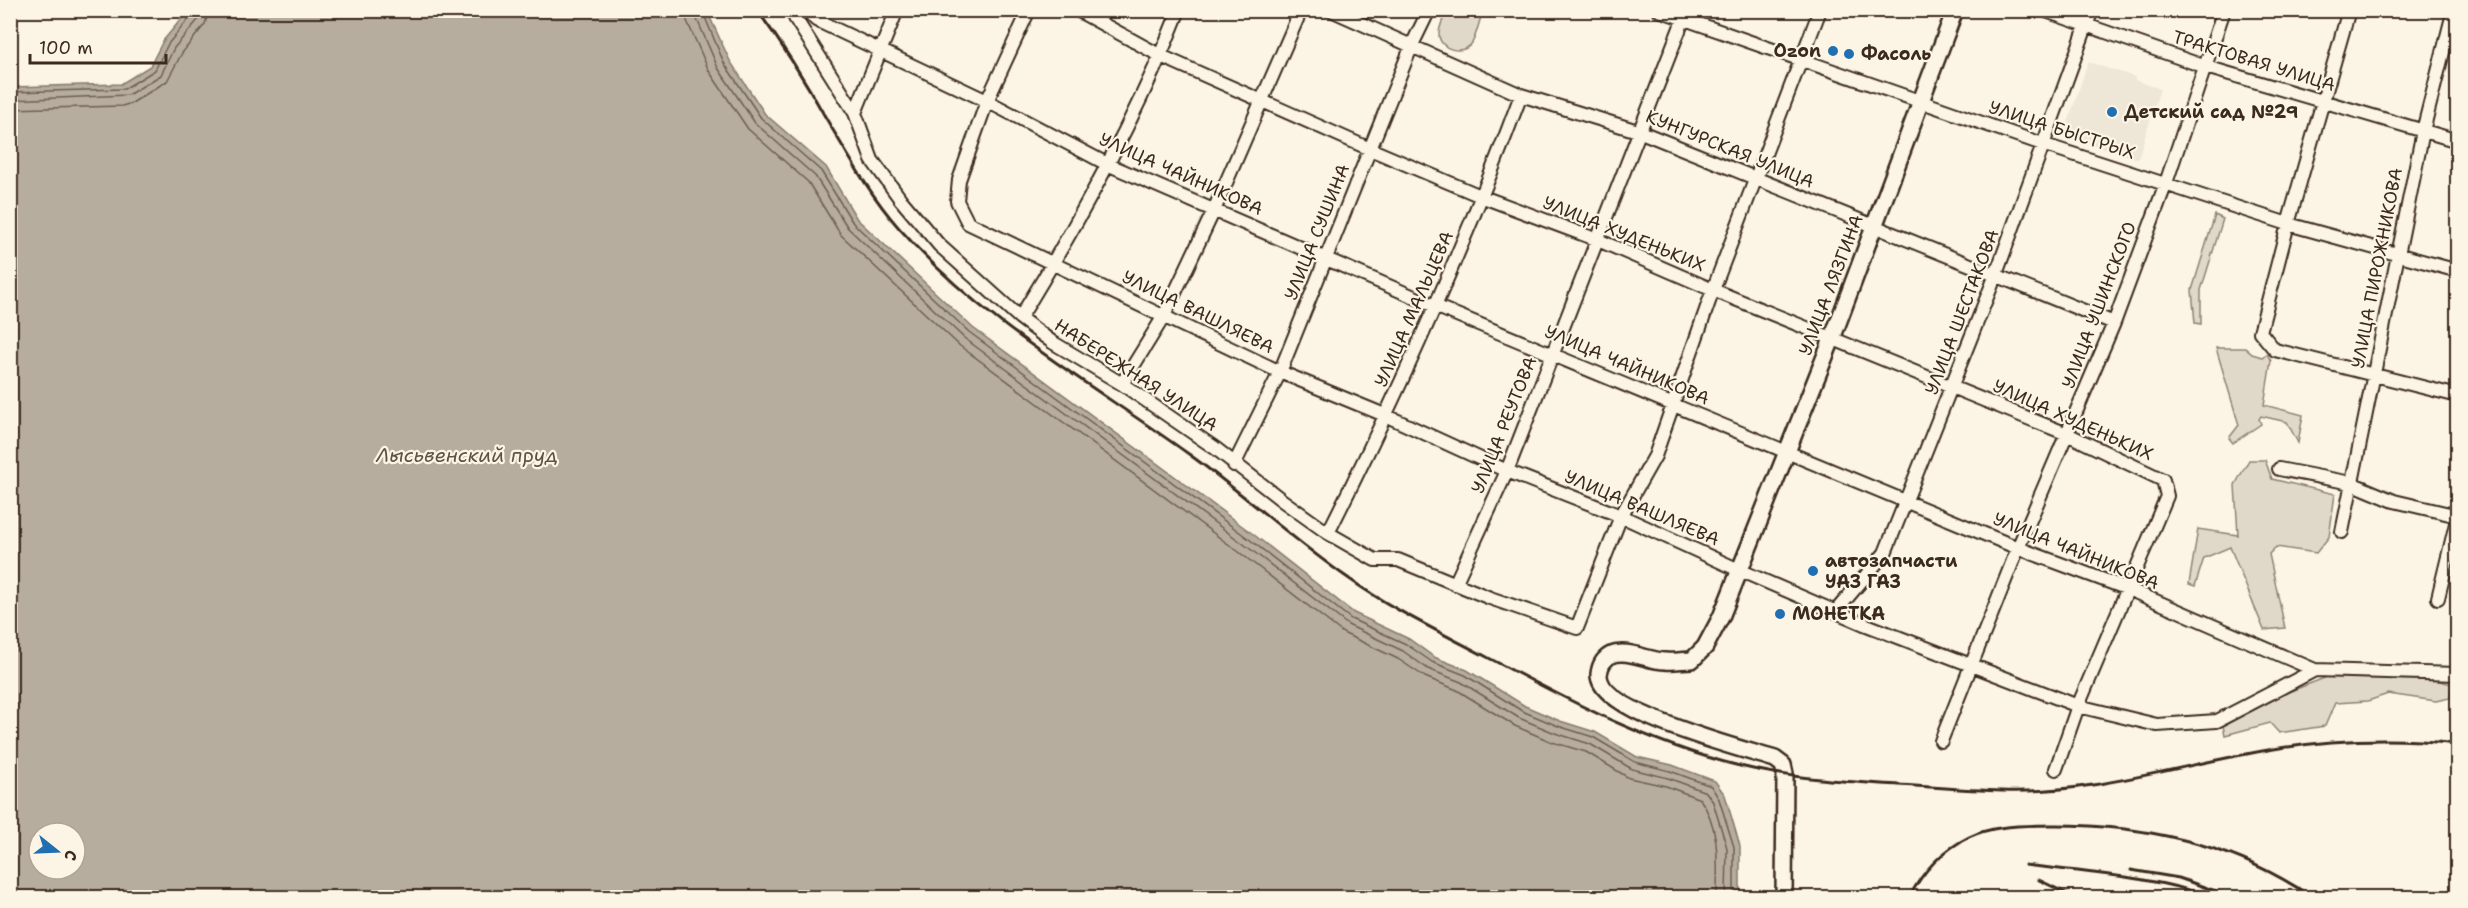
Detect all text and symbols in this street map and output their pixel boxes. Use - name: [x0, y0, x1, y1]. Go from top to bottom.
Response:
- street label: ТРАКТОВАЯ УЛИЦА: [2170, 25, 2338, 97]
- scale bar: [30, 27, 166, 65]
- text: 100 m: [39, 36, 93, 60]
- place label: Ozon: [1774, 39, 1821, 63]
- place label: Фасоль: [1861, 42, 1931, 66]
- marker: Ozon: [1826, 44, 1840, 58]
- marker: Фасоль: [1842, 47, 1856, 61]
- street label: УЛИЦА БЫСТРЫХ: [1986, 95, 2138, 165]
- place label: Детский сад №29: [2124, 100, 2298, 124]
- street label: КУНГУРСКАЯ УЛИЦА: [1642, 104, 1818, 194]
- marker: Детский сад №29: [2105, 105, 2119, 119]
- street label: УЛИЦА ЧАЙНИКОВА: [1095, 127, 1267, 221]
- street label: УЛИЦА СУШИНА: [1279, 160, 1355, 304]
- street label: УЛИЦА ПИРОЖНИКОВА: [2346, 166, 2408, 370]
- street label: УЛИЦА ХУДЕНЬКИХ: [1539, 190, 1709, 278]
- street label: УЛИЦА ЛЯЗГИНА: [1793, 211, 1869, 359]
- street label: УЛИЦА УШИНСКОГО: [2056, 218, 2142, 392]
- street label: УЛИЦА ШЕСТАКОВА: [1919, 226, 2005, 398]
- street label: УЛИЦА МАЛЬЦЕВА: [1369, 227, 1459, 391]
- street label: УЛИЦА ВАШЛЯЕВА: [1118, 265, 1278, 359]
- street label: НАБЕРЕЖНАЯ УЛИЦА: [1050, 313, 1222, 437]
- street label: УЛИЦА ЧАЙНИКОВА: [1541, 319, 1713, 411]
- street label: УЛИЦА РЕУТОВА: [1466, 353, 1542, 497]
- street label: УЛИЦА ХУДЕНЬКИХ: [1989, 374, 2157, 466]
- water label: Лысьвенский пруд: [375, 442, 558, 468]
- street label: УЛИЦА ВАШЛЯЕВА: [1561, 465, 1723, 551]
- street label: УЛИЦА ЧАЙНИКОВА: [1989, 507, 2163, 595]
- place label: автозапчасти УАЗ ГАЗ: [1825, 549, 1958, 594]
- marker: автозапчасти УАЗ ГАЗ: [1806, 564, 1820, 578]
- place label: МОНЕТКА: [1792, 602, 1885, 626]
- marker: МОНЕТКА: [1773, 607, 1787, 621]
- north arrow: [27, 821, 87, 881]
- text: С: [59, 848, 82, 864]

